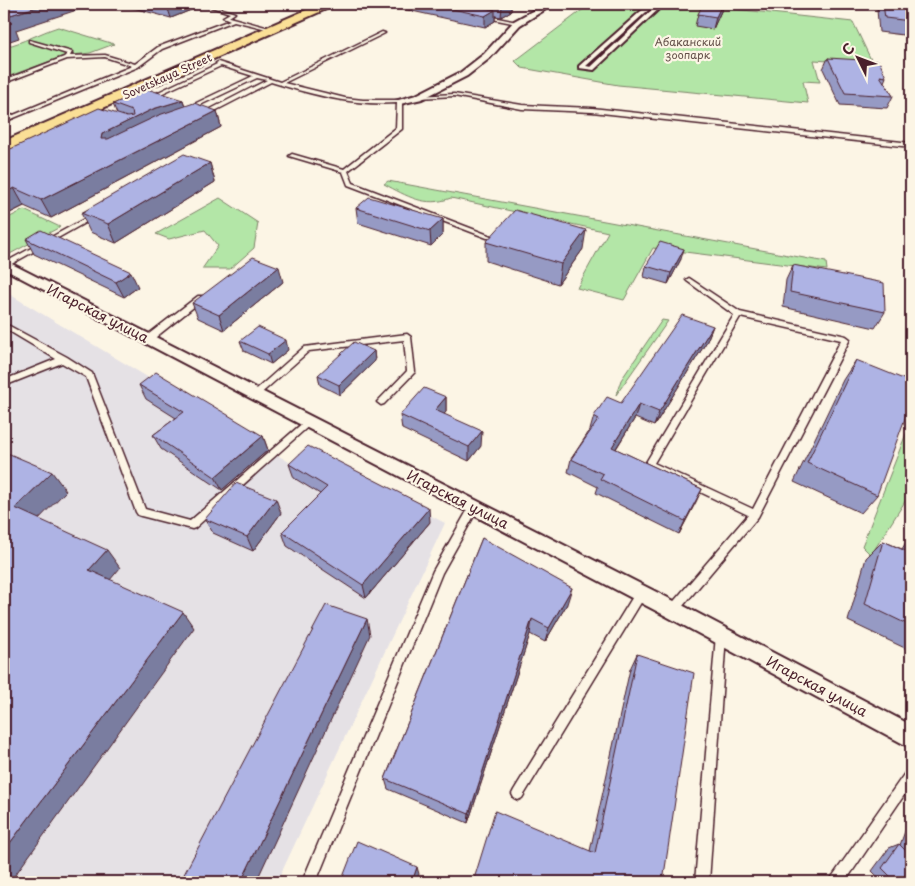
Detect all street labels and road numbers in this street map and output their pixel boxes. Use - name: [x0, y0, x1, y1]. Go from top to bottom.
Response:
- street label: Sovetskaya Street: [120, 48, 215, 103]
- street label: Игарская улица: [43, 278, 153, 348]
- street label: Игарская улица: [403, 464, 513, 534]
- street label: Игарская улица: [763, 650, 872, 722]

